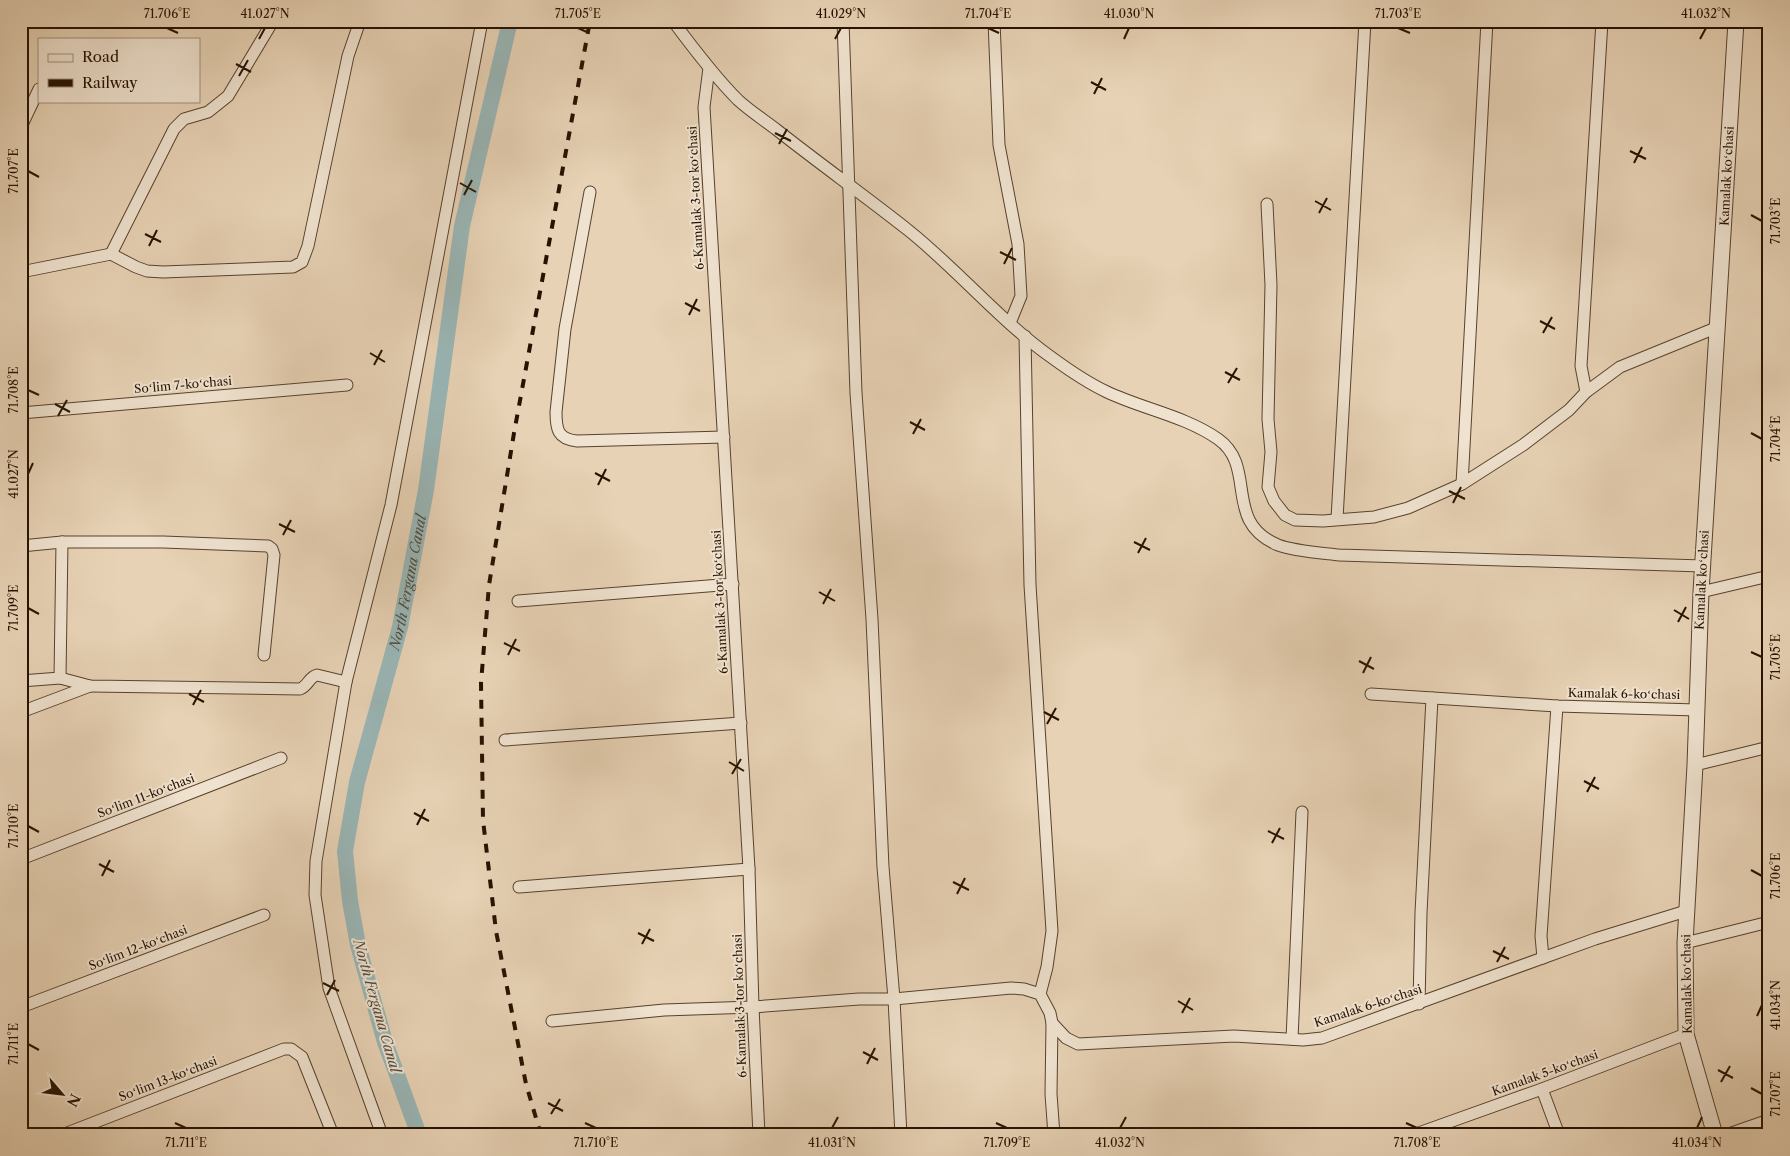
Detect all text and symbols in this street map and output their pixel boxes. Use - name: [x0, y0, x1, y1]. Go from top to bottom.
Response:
- text: 71.706°E: [144, 6, 190, 21]
- text: 41.027°N: [240, 6, 290, 21]
- text: 71.705°E: [555, 6, 601, 21]
- text: 41.029°N: [816, 6, 866, 21]
- text: 71.704°E: [965, 6, 1011, 21]
- text: 41.030°N: [1104, 6, 1154, 21]
- text: 71.703°E: [1375, 6, 1421, 21]
- text: 41.032°N: [1681, 6, 1731, 21]
- legend: [38, 38, 200, 102]
- text: Road: [82, 47, 119, 66]
- text: Railway: [82, 73, 138, 92]
- street label: 6-Kamalak 3-tor koʻchasi: [684, 125, 707, 270]
- street label: Kamalak koʻchasi: [1716, 125, 1737, 226]
- text: 71.707°E: [6, 148, 21, 194]
- text: 71.703°E: [1768, 198, 1783, 244]
- text: 71.708°E: [6, 367, 21, 413]
- street label: Soʻlim 7-koʻchasi: [133, 373, 233, 396]
- text: 71.704°E: [1768, 416, 1783, 462]
- text: 41.027°N: [6, 449, 21, 499]
- water label: North Fergana Canal: [385, 511, 430, 653]
- street label: 6-Kamalak 3-tor koʻchasi: [708, 529, 731, 674]
- street label: Kamalak koʻchasi: [1691, 529, 1712, 630]
- text: 71.709°E: [6, 585, 21, 631]
- text: 71.705°E: [1768, 634, 1783, 680]
- street label: Kamalak 6-koʻchasi: [1568, 685, 1681, 702]
- street label: Soʻlim 11-koʻchasi: [95, 770, 197, 821]
- text: 71.710°E: [6, 804, 21, 848]
- text: 71.706°E: [1768, 853, 1783, 899]
- street label: Soʻlim 12-koʻchasi: [86, 922, 190, 973]
- street label: 6-Kamalak 3-tor koʻchasi: [729, 933, 750, 1078]
- street label: Kamalak koʻchasi: [1678, 934, 1695, 1034]
- water label: North Fergana Canal: [349, 936, 405, 1076]
- text: 41.034°N: [1768, 980, 1783, 1030]
- street label: Kamalak 6-koʻchasi: [1312, 981, 1424, 1030]
- text: 71.711°E: [6, 1023, 21, 1065]
- street label: Kamalak 5-koʻchasi: [1490, 1046, 1600, 1099]
- street label: Soʻlim 13-koʻchasi: [117, 1053, 219, 1104]
- north arrow: [38, 1068, 88, 1118]
- text: 71.707°E: [1768, 1071, 1783, 1117]
- text: N: [63, 1091, 84, 1110]
- text: 71.711°E: [165, 1135, 207, 1150]
- text: 71.710°E: [574, 1135, 618, 1150]
- text: 41.031°N: [808, 1135, 856, 1150]
- text: 71.709°E: [984, 1135, 1030, 1150]
- text: 41.032°N: [1095, 1135, 1145, 1150]
- text: 71.708°E: [1394, 1135, 1440, 1150]
- text: 41.034°N: [1672, 1135, 1722, 1150]

